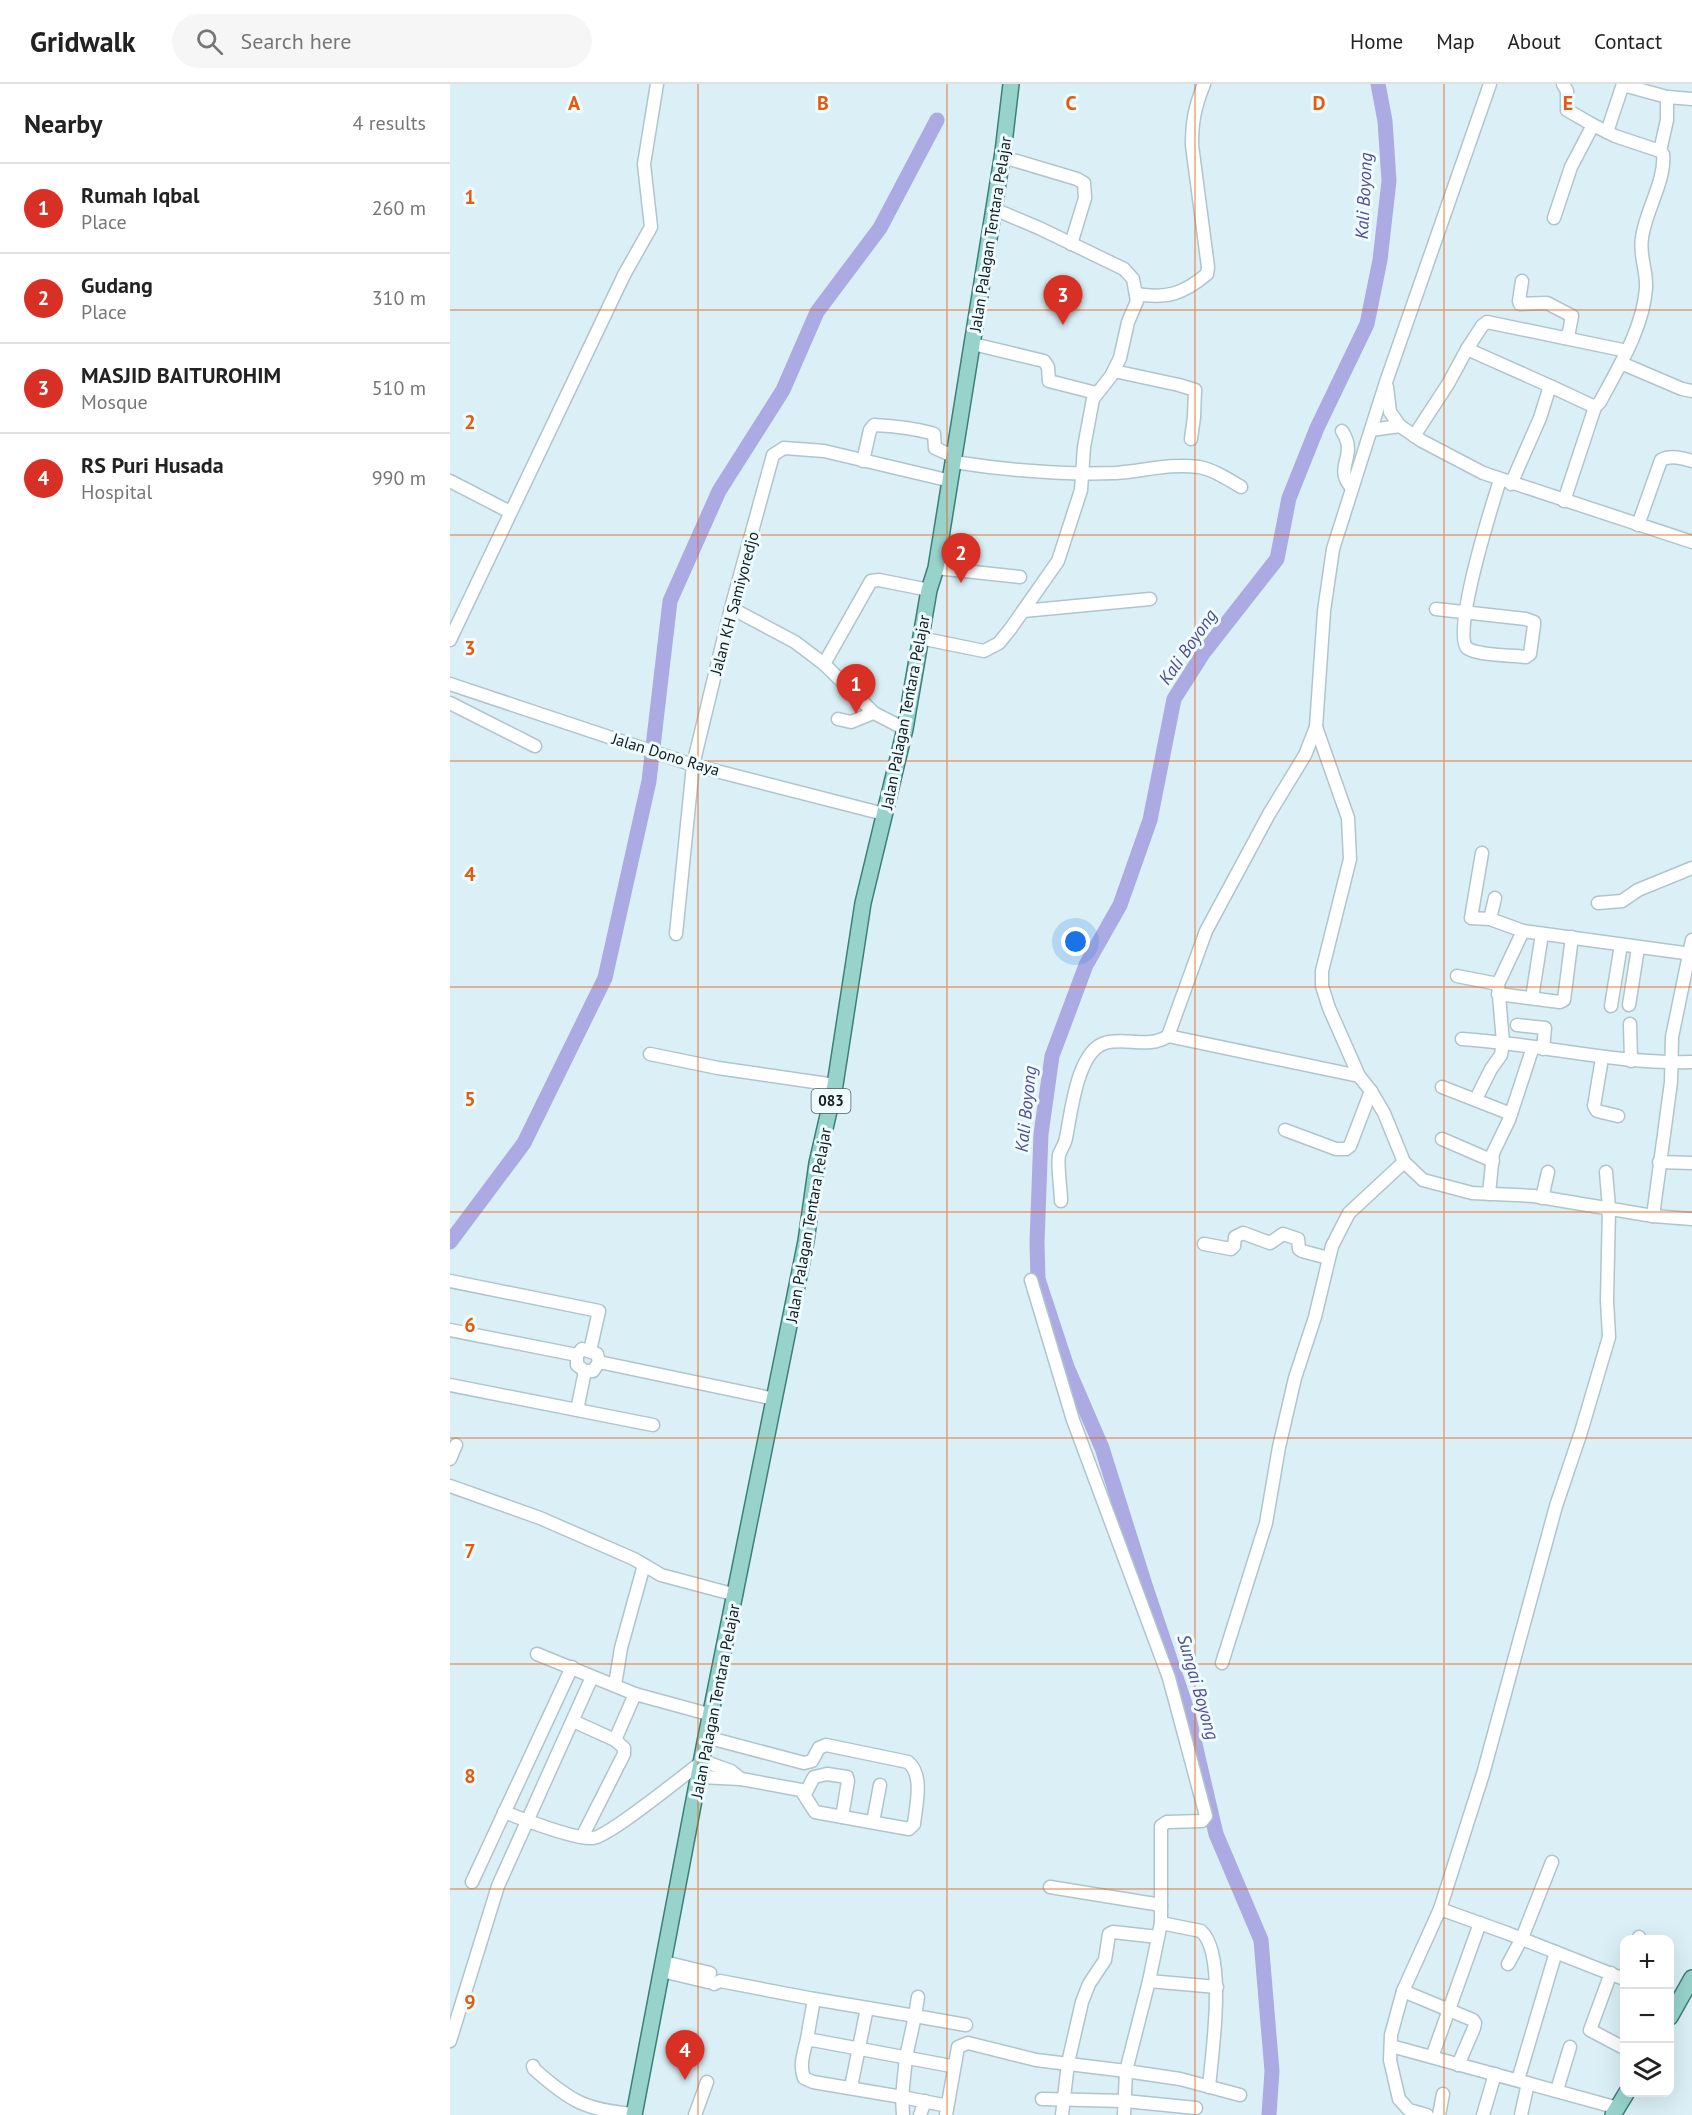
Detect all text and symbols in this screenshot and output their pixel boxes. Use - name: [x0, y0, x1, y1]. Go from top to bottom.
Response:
- search box: [172, 14, 592, 68]
- text: Gridwalk: [30, 23, 136, 60]
- icon: search: [193, 25, 226, 58]
- text: Search here: [241, 27, 352, 55]
- text: Home: [1350, 28, 1403, 55]
- text: Map: [1436, 28, 1475, 55]
- text: About: [1508, 28, 1561, 55]
- text: Contact: [1594, 28, 1662, 55]
- text: A: [568, 90, 581, 116]
- text: B: [817, 90, 829, 116]
- text: C: [1065, 90, 1077, 116]
- text: D: [1313, 90, 1326, 116]
- text: E: [1563, 90, 1573, 116]
- text: Nearby: [24, 107, 102, 140]
- text: 4 results: [353, 110, 426, 136]
- street label: Jalan Palagan Tentara Pelajar: [965, 134, 1015, 334]
- water label: Kali Boyong: [1350, 152, 1377, 240]
- text: Rumah Iqbal: [81, 181, 200, 209]
- text: 1: [464, 184, 476, 210]
- text: 1: [38, 195, 49, 221]
- text: 260 m: [372, 195, 426, 221]
- text: Place: [81, 209, 127, 235]
- text: Gudang: [81, 271, 153, 299]
- pin: 3: [1044, 276, 1082, 325]
- text: 2: [38, 285, 49, 311]
- text: 310 m: [372, 285, 426, 311]
- text: Place: [81, 299, 127, 325]
- text: MASJID BAITUROHIM: [81, 361, 281, 389]
- text: 3: [38, 375, 49, 401]
- text: 510 m: [372, 375, 426, 401]
- text: Mosque: [81, 389, 148, 415]
- text: 2: [464, 409, 476, 435]
- text: RS Puri Husada: [81, 451, 224, 479]
- text: 4: [38, 465, 49, 491]
- text: 990 m: [372, 465, 426, 491]
- text: Hospital: [81, 479, 152, 505]
- street label: Jalan KH Samiyoredjo: [705, 529, 763, 678]
- pin: 2: [942, 534, 980, 583]
- water label: Kali Boyong: [1153, 605, 1222, 689]
- street label: Jalan Palagan Tentara Pelajar: [876, 613, 934, 812]
- text: 3: [464, 635, 476, 661]
- pin: 1: [836, 664, 876, 714]
- street label: Jalan Dono Raya: [609, 728, 722, 780]
- text: 4: [464, 861, 476, 887]
- your location: [1061, 927, 1090, 956]
- water label: Kali Boyong: [1010, 1065, 1041, 1153]
- text: 5: [464, 1086, 476, 1112]
- road number: 083: [812, 1089, 850, 1113]
- street label: Jalan Palagan Tentara Pelajar: [781, 1125, 835, 1325]
- text: 6: [464, 1312, 476, 1338]
- text: 7: [464, 1538, 476, 1564]
- street label: Jalan Palagan Tentara Pelajar: [686, 1602, 744, 1801]
- water label: Sungai Boyong: [1172, 1631, 1225, 1742]
- text: 8: [464, 1763, 476, 1789]
- map controls: [1620, 1935, 1674, 2097]
- button: +: [1620, 1935, 1674, 1989]
- text: 9: [464, 1989, 476, 2015]
- button: −: [1620, 1989, 1674, 2043]
- pin: 4: [666, 2030, 704, 2080]
- button: layers: [1620, 2043, 1674, 2097]

